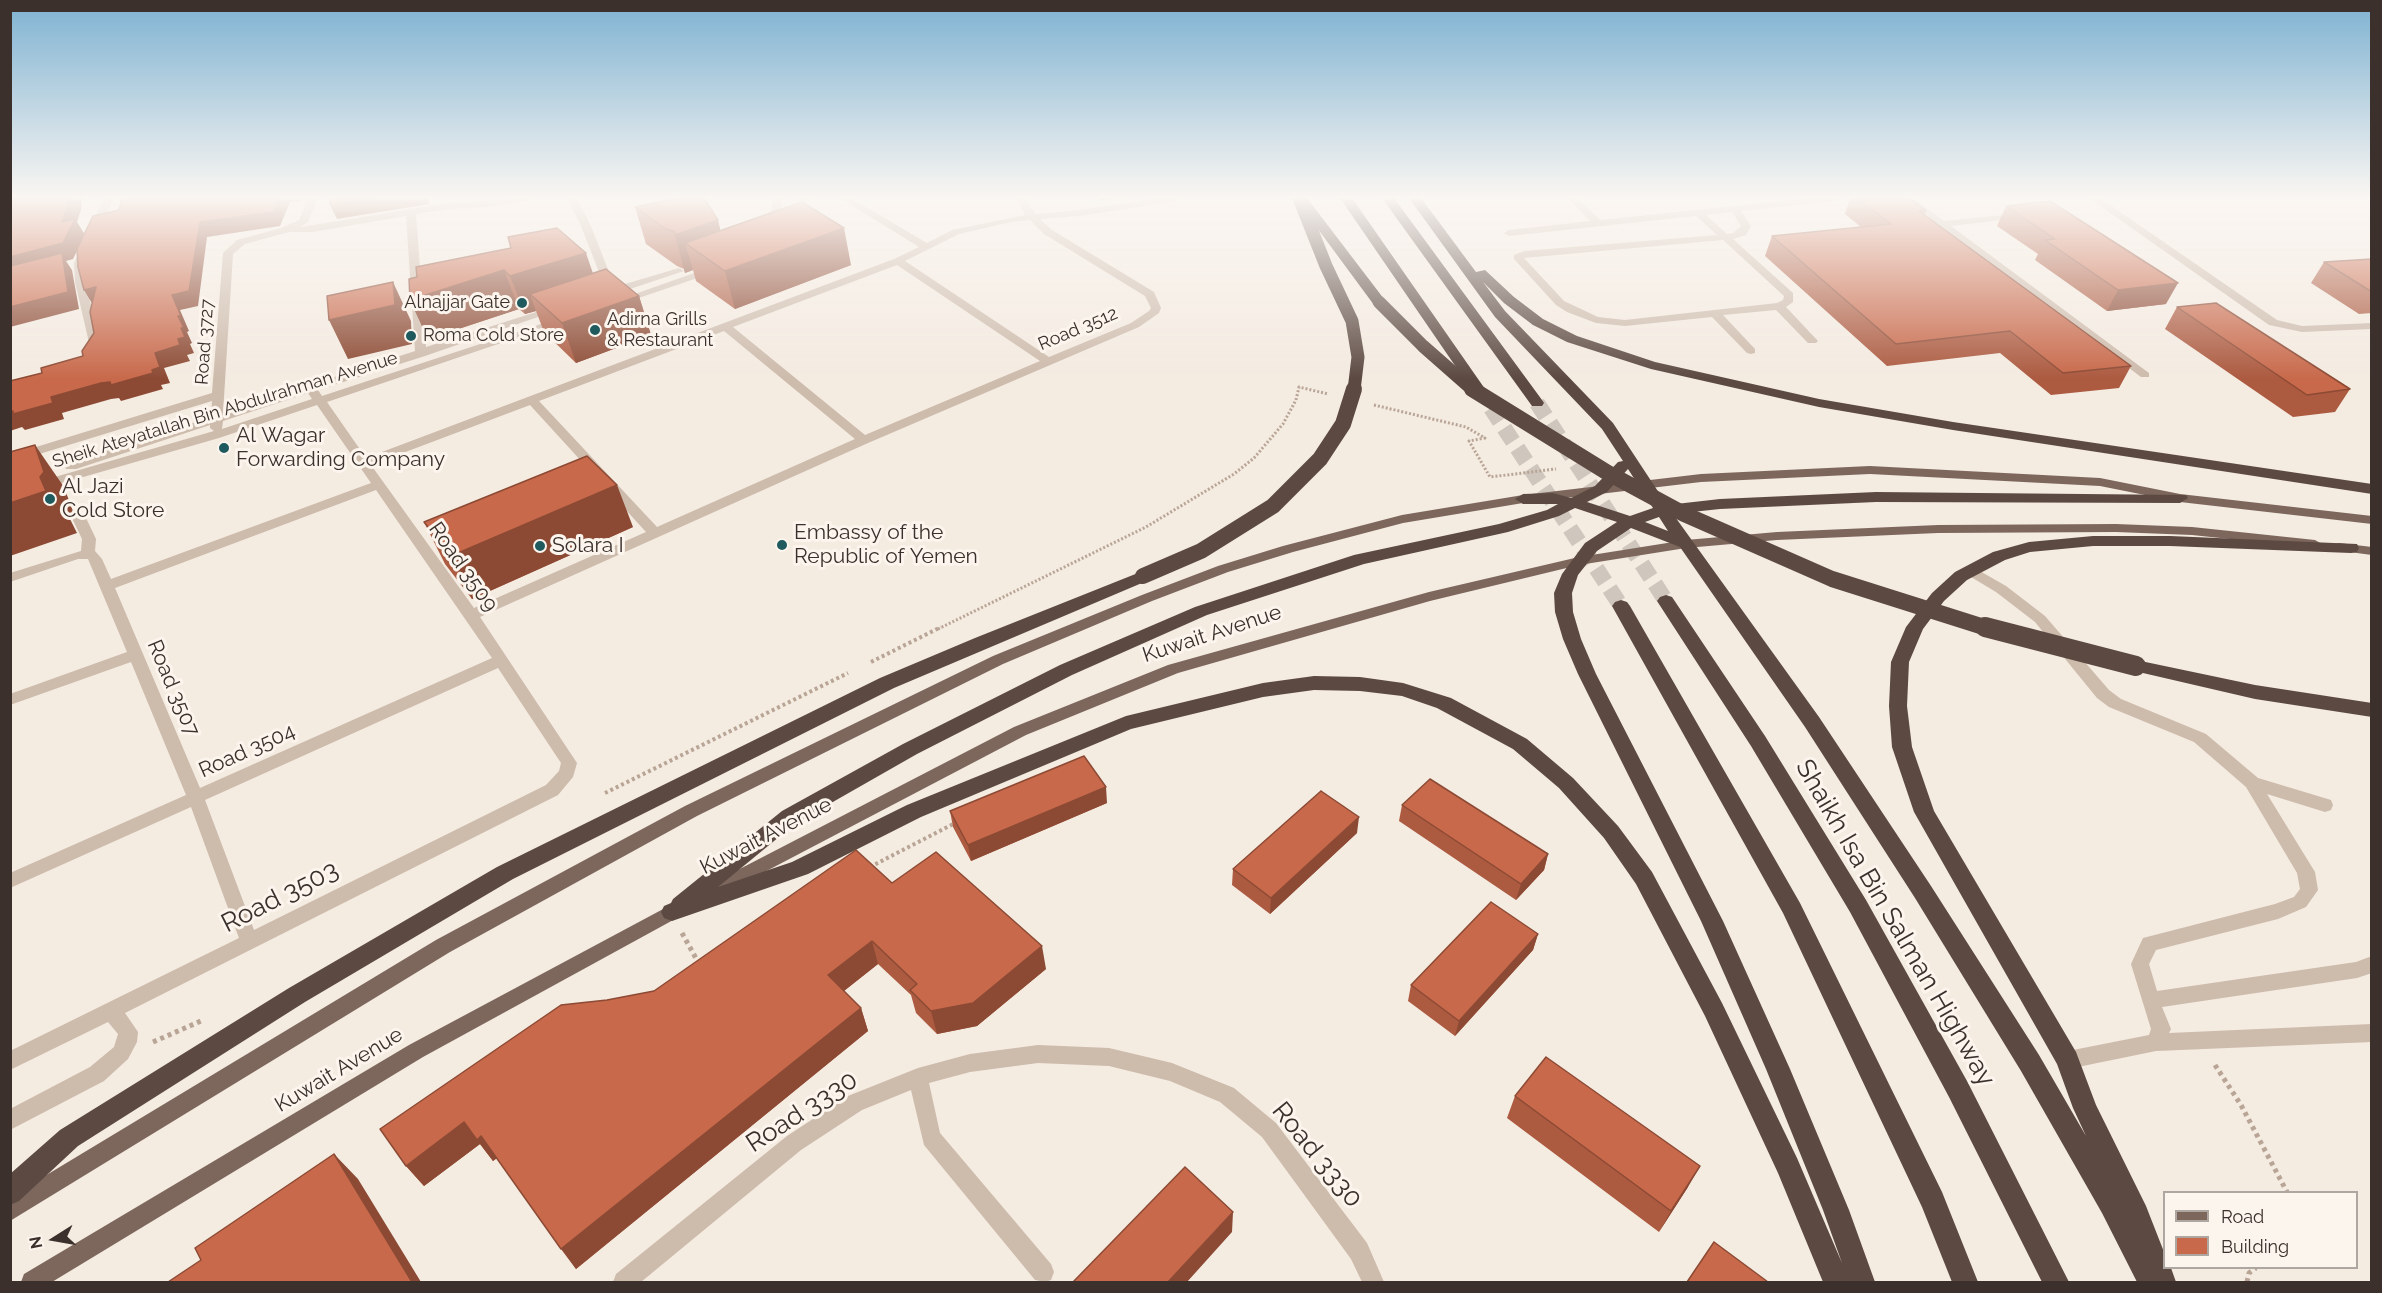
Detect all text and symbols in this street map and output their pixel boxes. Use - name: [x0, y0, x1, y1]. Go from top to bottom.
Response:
- place label: Alnajjar Gate: [404, 292, 510, 314]
- marker: Alnajjar Gate: [515, 296, 529, 310]
- street label: Road 3727: [191, 298, 219, 386]
- street label: Road 3512: [1035, 303, 1121, 355]
- place label: Adirna Grills & Restaurant: [607, 309, 713, 352]
- marker: Adirna Grills & Restaurant: [588, 323, 602, 337]
- place label: Roma Cold Store: [423, 325, 564, 347]
- marker: Roma Cold Store: [404, 329, 418, 343]
- street label: Sheik Ateyatallah Bin Abdulrahman Avenue: [50, 347, 400, 473]
- place label: Al Wagar Forwarding Company: [236, 423, 445, 473]
- marker: Al Wagar Forwarding Company: [217, 441, 231, 455]
- place label: Al Jazi Cold Store: [62, 474, 164, 524]
- marker: Al Jazi Cold Store: [43, 492, 57, 506]
- street label: Road 3509: [423, 517, 503, 617]
- place label: Embassy of the Republic of Yemen: [794, 520, 978, 570]
- place label: Solara I: [552, 533, 624, 559]
- marker: Embassy of the Republic of Yemen: [775, 538, 789, 552]
- marker: Solara I: [533, 539, 547, 553]
- street label: Kuwait Avenue: [1139, 600, 1285, 668]
- street label: Road 3507: [141, 636, 205, 740]
- street label: Road 3504: [195, 719, 299, 783]
- street label: Shaikh Isa Bin Salman Highway: [1788, 754, 2002, 1092]
- street label: Kuwait Avenue: [696, 792, 836, 880]
- street label: Road 3503: [216, 854, 344, 940]
- street label: Kuwait Avenue: [271, 1022, 407, 1118]
- street label: Road 3330: [740, 1064, 864, 1160]
- street label: Road 3330: [1265, 1096, 1369, 1214]
- legend: [2163, 1191, 2358, 1269]
- text: Road: [2221, 1206, 2264, 1227]
- north arrow: [24, 1209, 84, 1269]
- text: N: [25, 1235, 46, 1250]
- text: Building: [2221, 1236, 2289, 1257]

